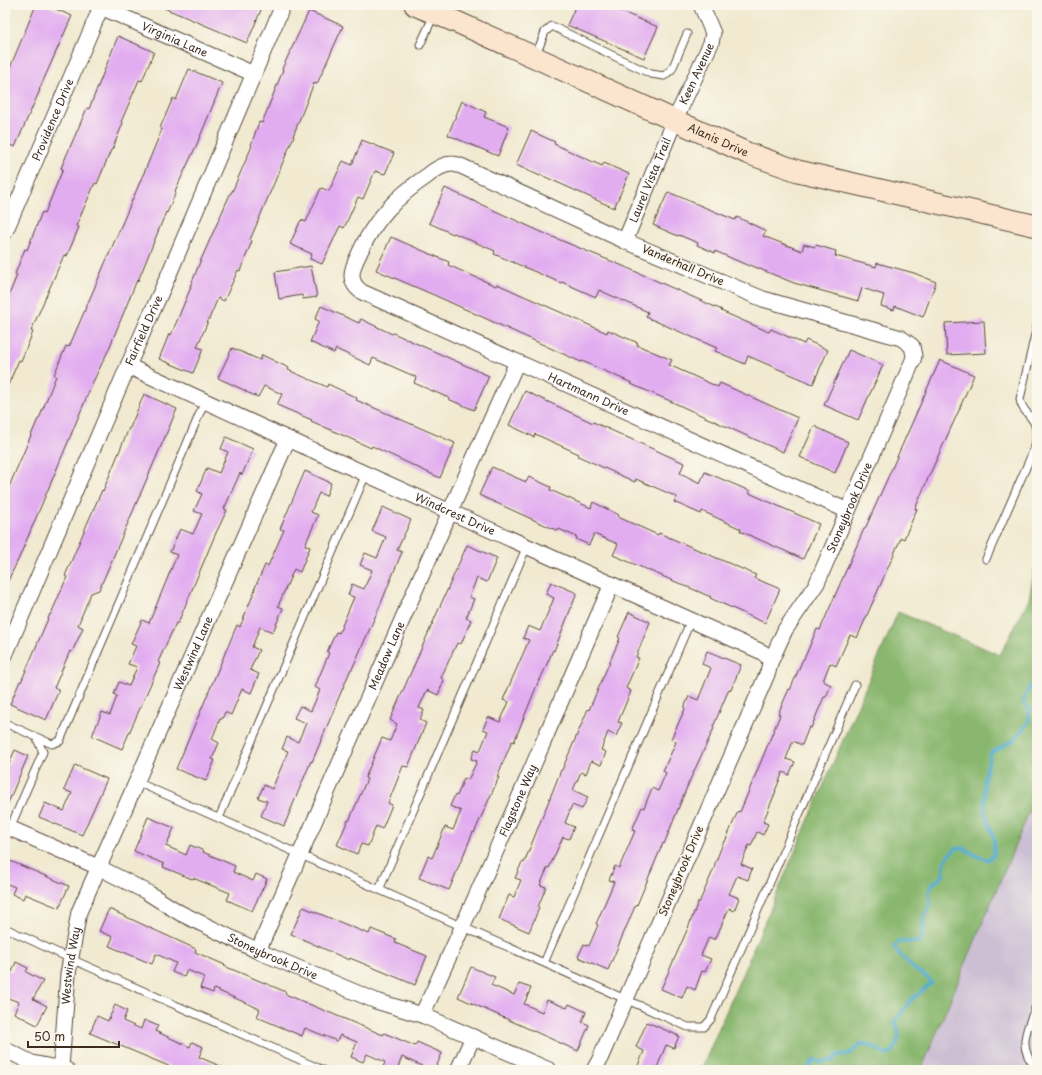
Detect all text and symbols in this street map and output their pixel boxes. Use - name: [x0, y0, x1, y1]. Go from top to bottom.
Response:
- street label: Virginia Lane: [139, 17, 211, 61]
- street label: Keen Avenue: [674, 40, 718, 107]
- street label: Providence Drive: [27, 76, 78, 163]
- street label: Alanis Drive: [685, 119, 751, 161]
- street label: Laurel Vista Trail: [625, 135, 675, 225]
- street label: Vanderhall Drive: [639, 240, 727, 290]
- street label: Fairfield Drive: [120, 292, 167, 368]
- street label: Hartmann Drive: [545, 368, 632, 419]
- street label: Stoneybrook Drive: [822, 459, 876, 556]
- street label: Windcrest Drive: [412, 488, 498, 539]
- street label: Westwind Lane: [169, 613, 217, 693]
- street label: Meadow Lane: [364, 618, 409, 692]
- street label: Flagstone Way: [494, 761, 541, 839]
- street label: Stoneybrook Drive: [654, 823, 707, 919]
- street label: Westwind Way: [57, 925, 84, 1005]
- street label: Stoneybrook Drive: [225, 928, 321, 983]
- scale bar: [28, 1023, 119, 1049]
- text: 50 m: [34, 1027, 65, 1045]

